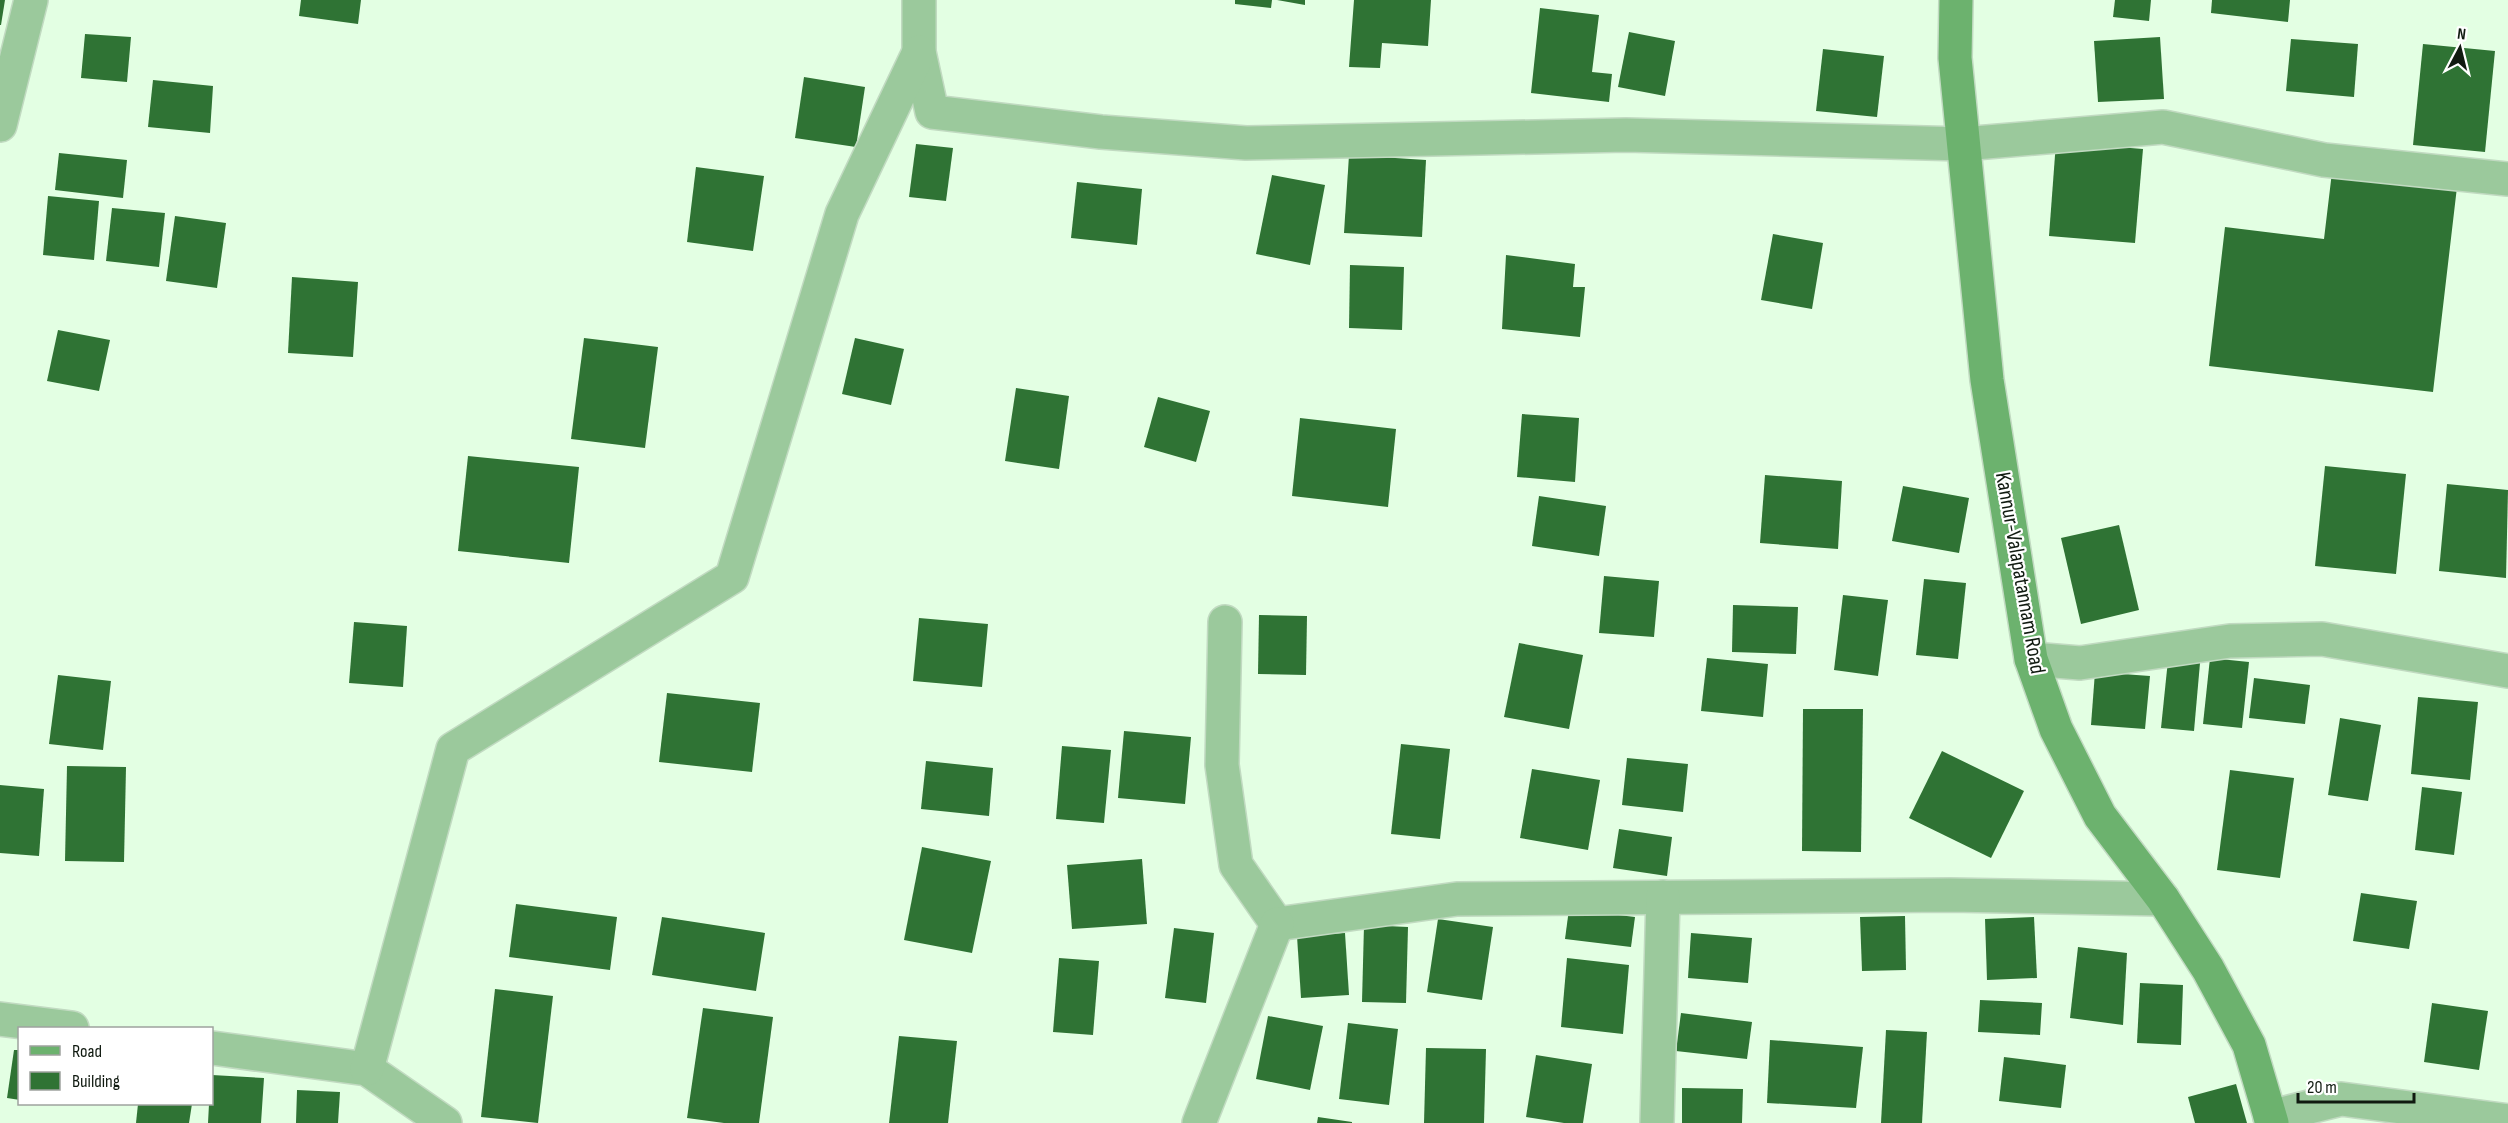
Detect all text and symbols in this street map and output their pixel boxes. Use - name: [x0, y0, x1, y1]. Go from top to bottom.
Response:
- north arrow: [2430, 18, 2490, 78]
- text: N: [2456, 25, 2467, 45]
- street label: Kannur-Valapatannam Road: [1989, 470, 2051, 676]
- legend: [18, 1027, 213, 1105]
- text: Road: [72, 1041, 102, 1062]
- scale bar: [2298, 1066, 2414, 1104]
- text: Building: [72, 1071, 120, 1092]
- text: 20 m: [2307, 1077, 2337, 1098]

